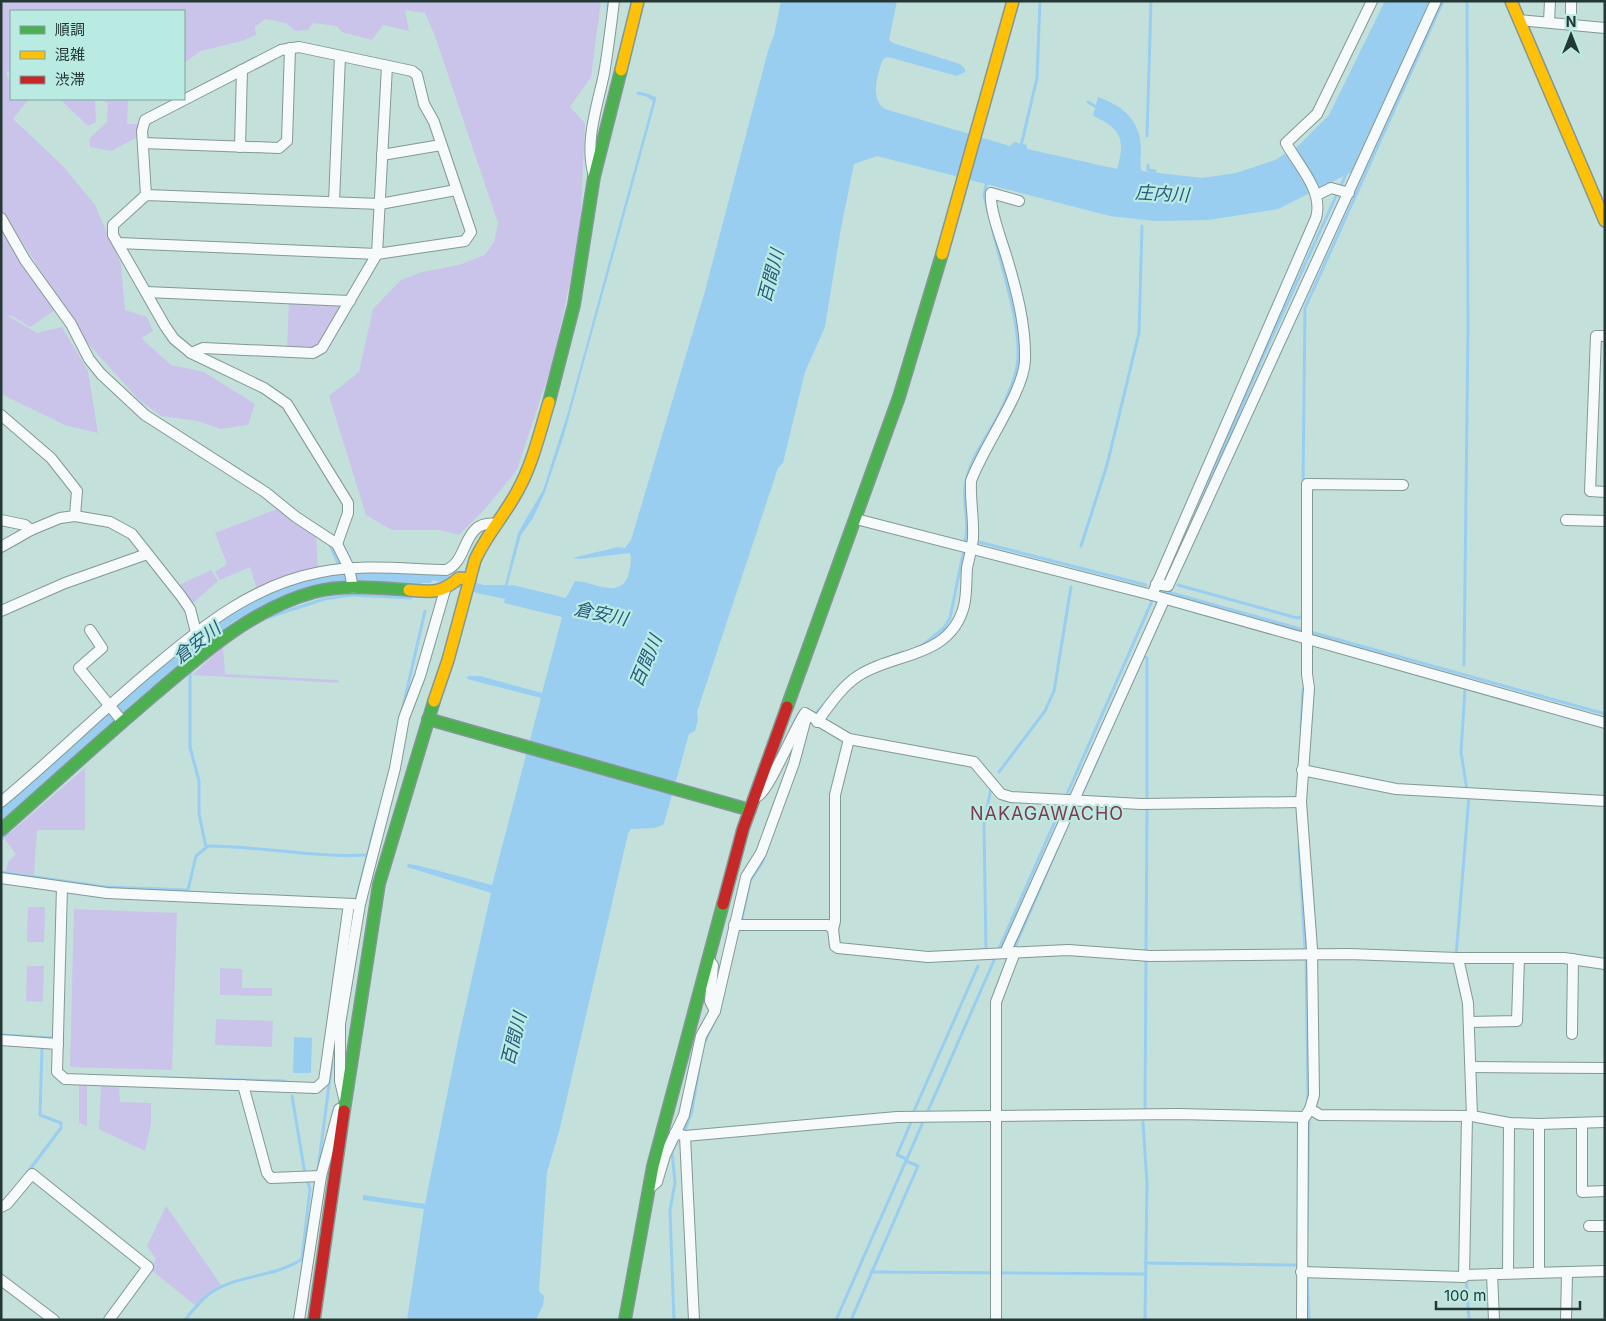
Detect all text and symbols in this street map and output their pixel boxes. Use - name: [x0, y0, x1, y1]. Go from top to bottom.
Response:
- legend: [10, 10, 185, 100]
- north arrow: [1546, 10, 1596, 60]
- text: N: [1566, 13, 1576, 30]
- text: 順調: [55, 20, 85, 39]
- text: 混雑: [55, 45, 85, 64]
- text: 渋滞: [55, 70, 85, 89]
- water label: 庄内川: [1135, 182, 1192, 206]
- water label: 百間川: [753, 245, 788, 305]
- water label: 倉安川: [573, 598, 632, 630]
- water label: 倉安川: [169, 616, 226, 668]
- water label: 百間川: [625, 630, 667, 690]
- district label: NAKAGAWACHO: [970, 803, 1124, 824]
- water label: 百間川: [497, 1008, 531, 1068]
- scale bar: [1436, 1278, 1580, 1310]
- text: 100 m: [1444, 1286, 1486, 1305]

